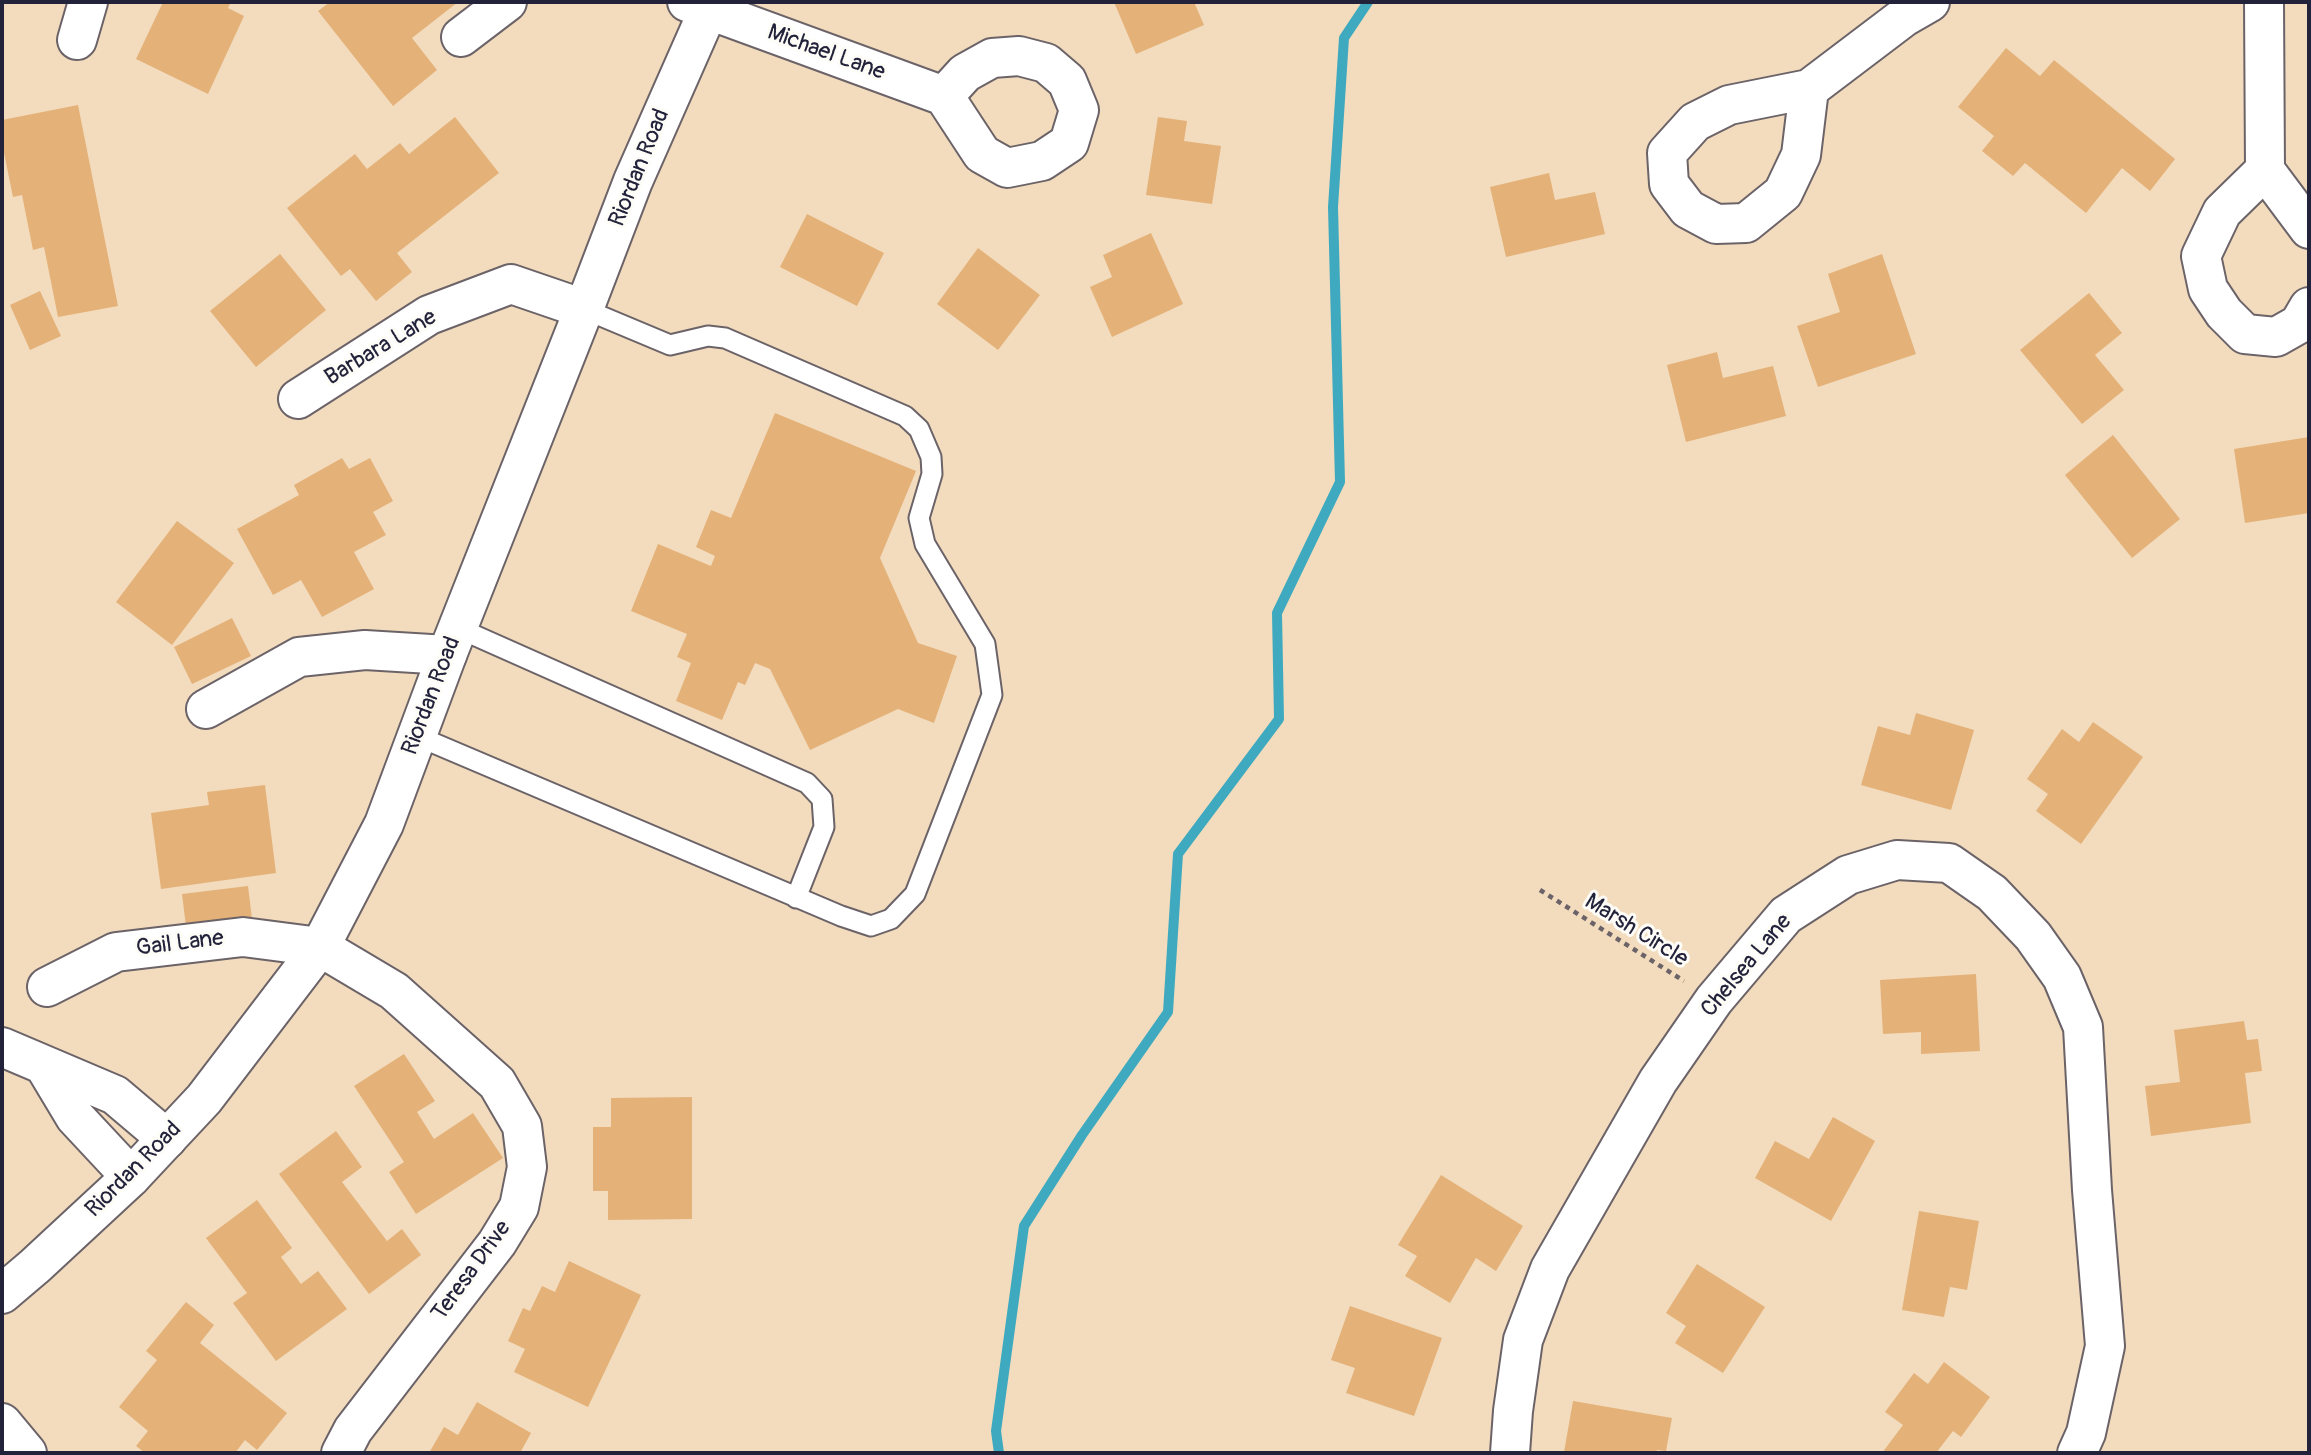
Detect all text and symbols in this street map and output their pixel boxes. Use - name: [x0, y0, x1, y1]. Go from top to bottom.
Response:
- street label: Michael Lane: [764, 19, 888, 87]
- street label: Riordan Road: [604, 105, 676, 231]
- street label: Barbara Lane: [320, 304, 442, 392]
- street label: Riordan Road: [397, 633, 467, 759]
- street label: Marsh Circle: [1579, 888, 1693, 974]
- street label: Chelsea Lane: [1696, 909, 1798, 1023]
- street label: Gail Lane: [135, 925, 225, 963]
- street label: Riordan Road: [80, 1116, 188, 1224]
- street label: Teresa Drive: [426, 1216, 518, 1326]

